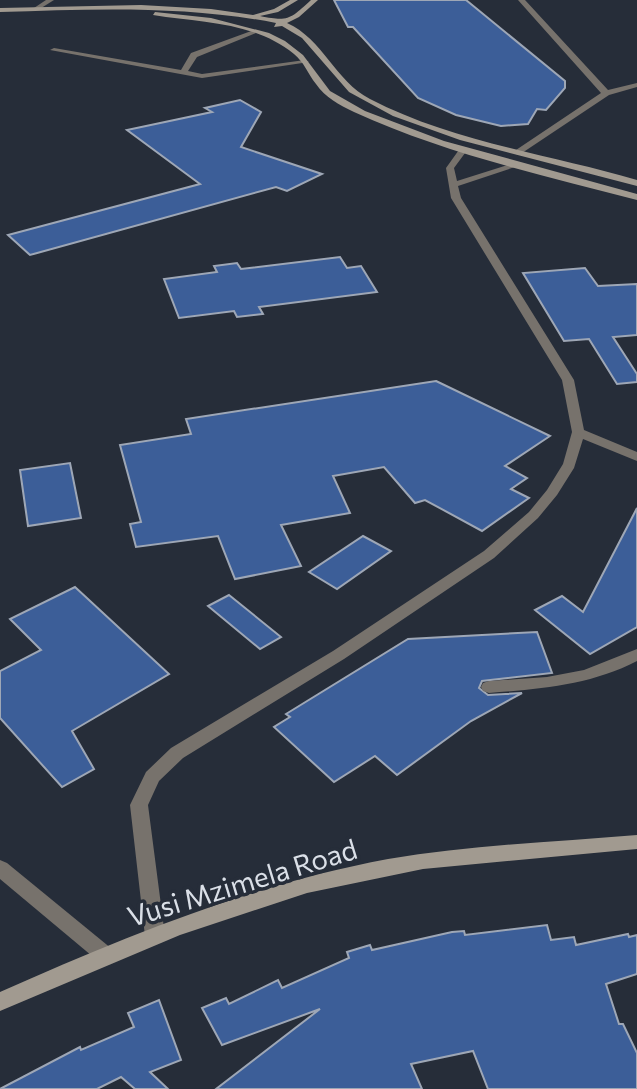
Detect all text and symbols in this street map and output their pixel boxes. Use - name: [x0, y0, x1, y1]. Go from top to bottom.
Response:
- street label: Vusi Mzimela Road: [123, 831, 361, 933]

